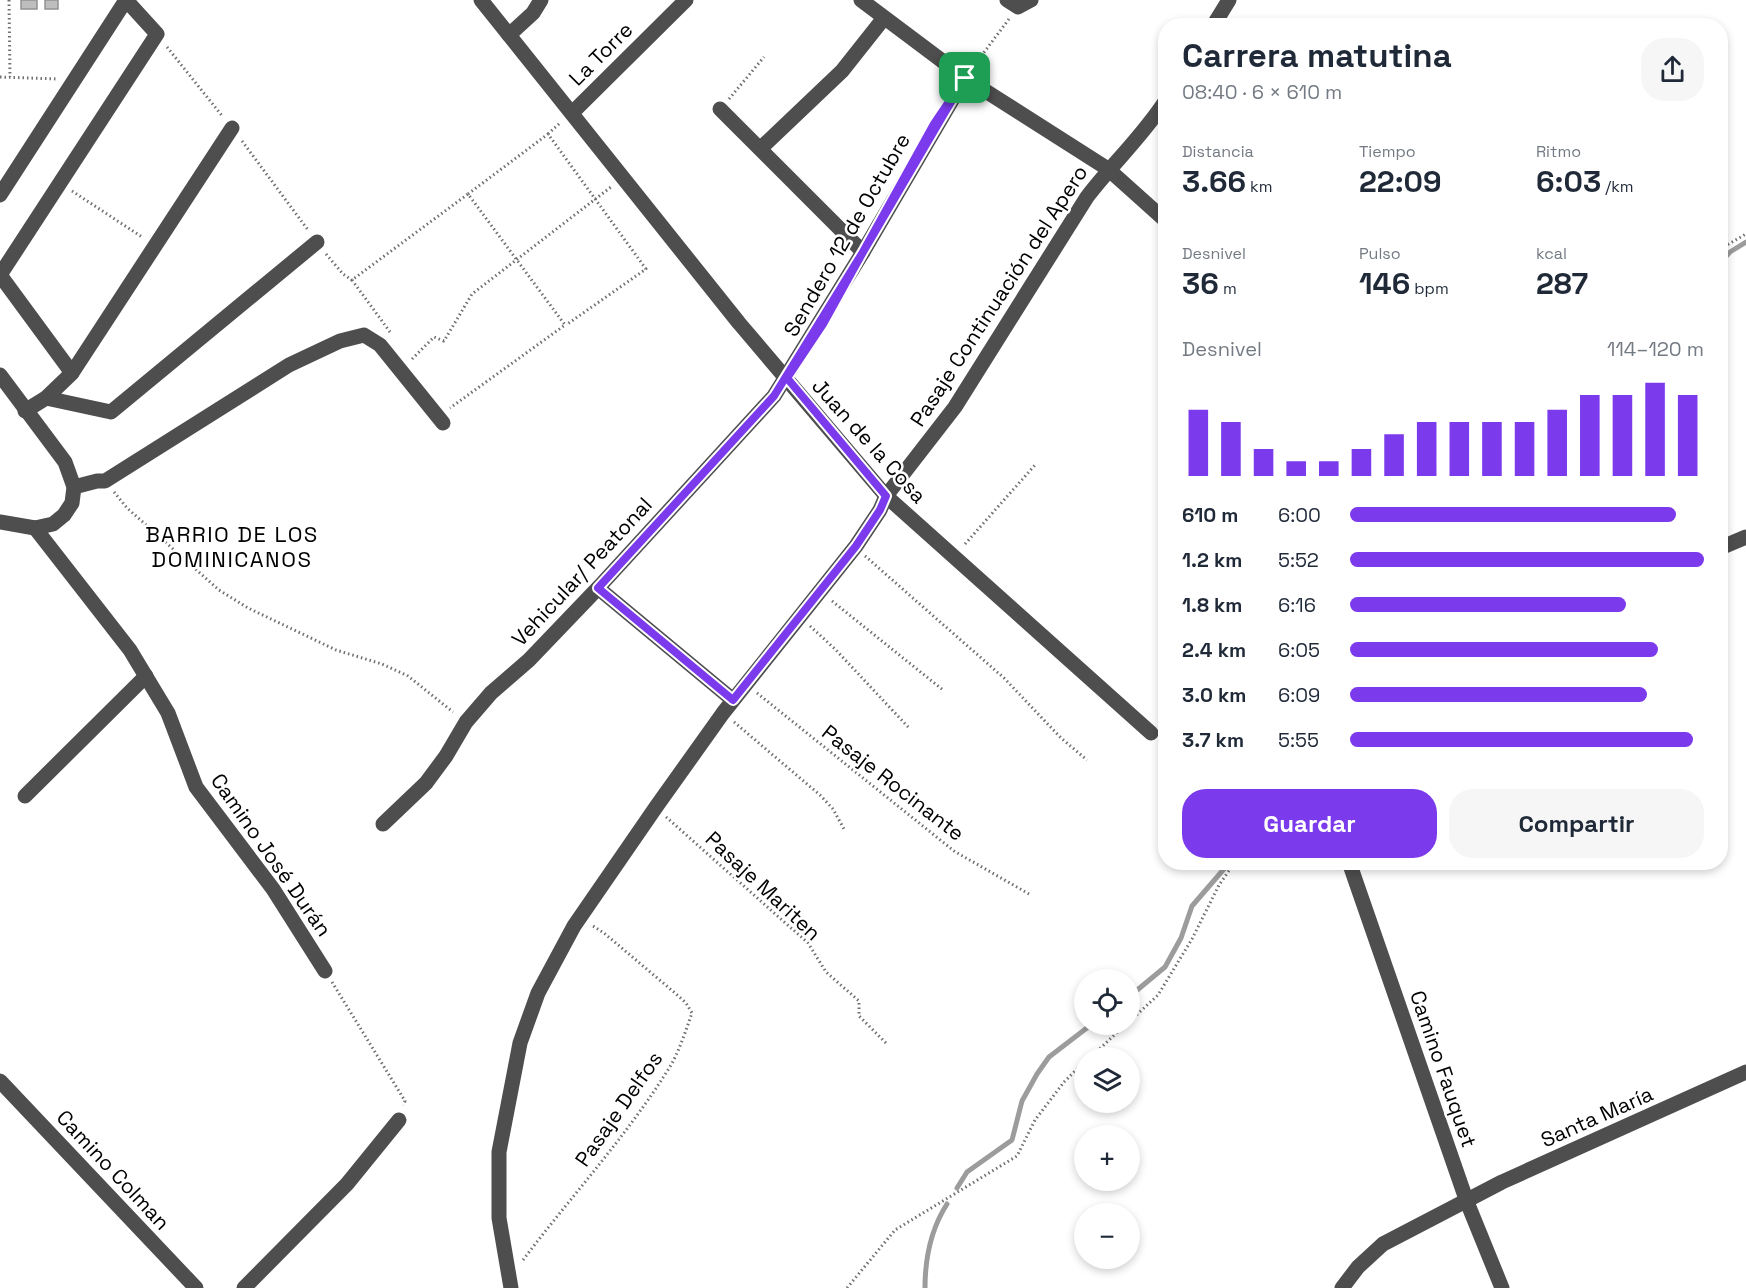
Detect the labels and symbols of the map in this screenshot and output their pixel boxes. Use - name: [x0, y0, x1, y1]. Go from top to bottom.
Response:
- street label: La Torre: [563, 16, 638, 91]
- pin: [939, 52, 990, 103]
- street label: Sendero 12 de Octubre: [777, 128, 916, 341]
- street label: Pasaje Continuación del Apero: [904, 160, 1093, 432]
- street label: Juan de la Cosa: [806, 373, 932, 509]
- street label: Vehicular/ Peatonal: [506, 491, 658, 652]
- district label: BARRIO DE LOS DOMINICANOS: [145, 520, 319, 573]
- street label: Pasaje Rocinante: [817, 719, 970, 847]
- street label: Camino José Durán: [205, 768, 338, 942]
- street label: Pasaje Mariten: [700, 825, 827, 946]
- street label: Camino Fauquet: [1404, 987, 1483, 1151]
- street label: Pasaje Delfos: [569, 1046, 668, 1172]
- street label: Santa María: [1537, 1080, 1657, 1153]
- street label: Camino Colman: [51, 1104, 176, 1235]

